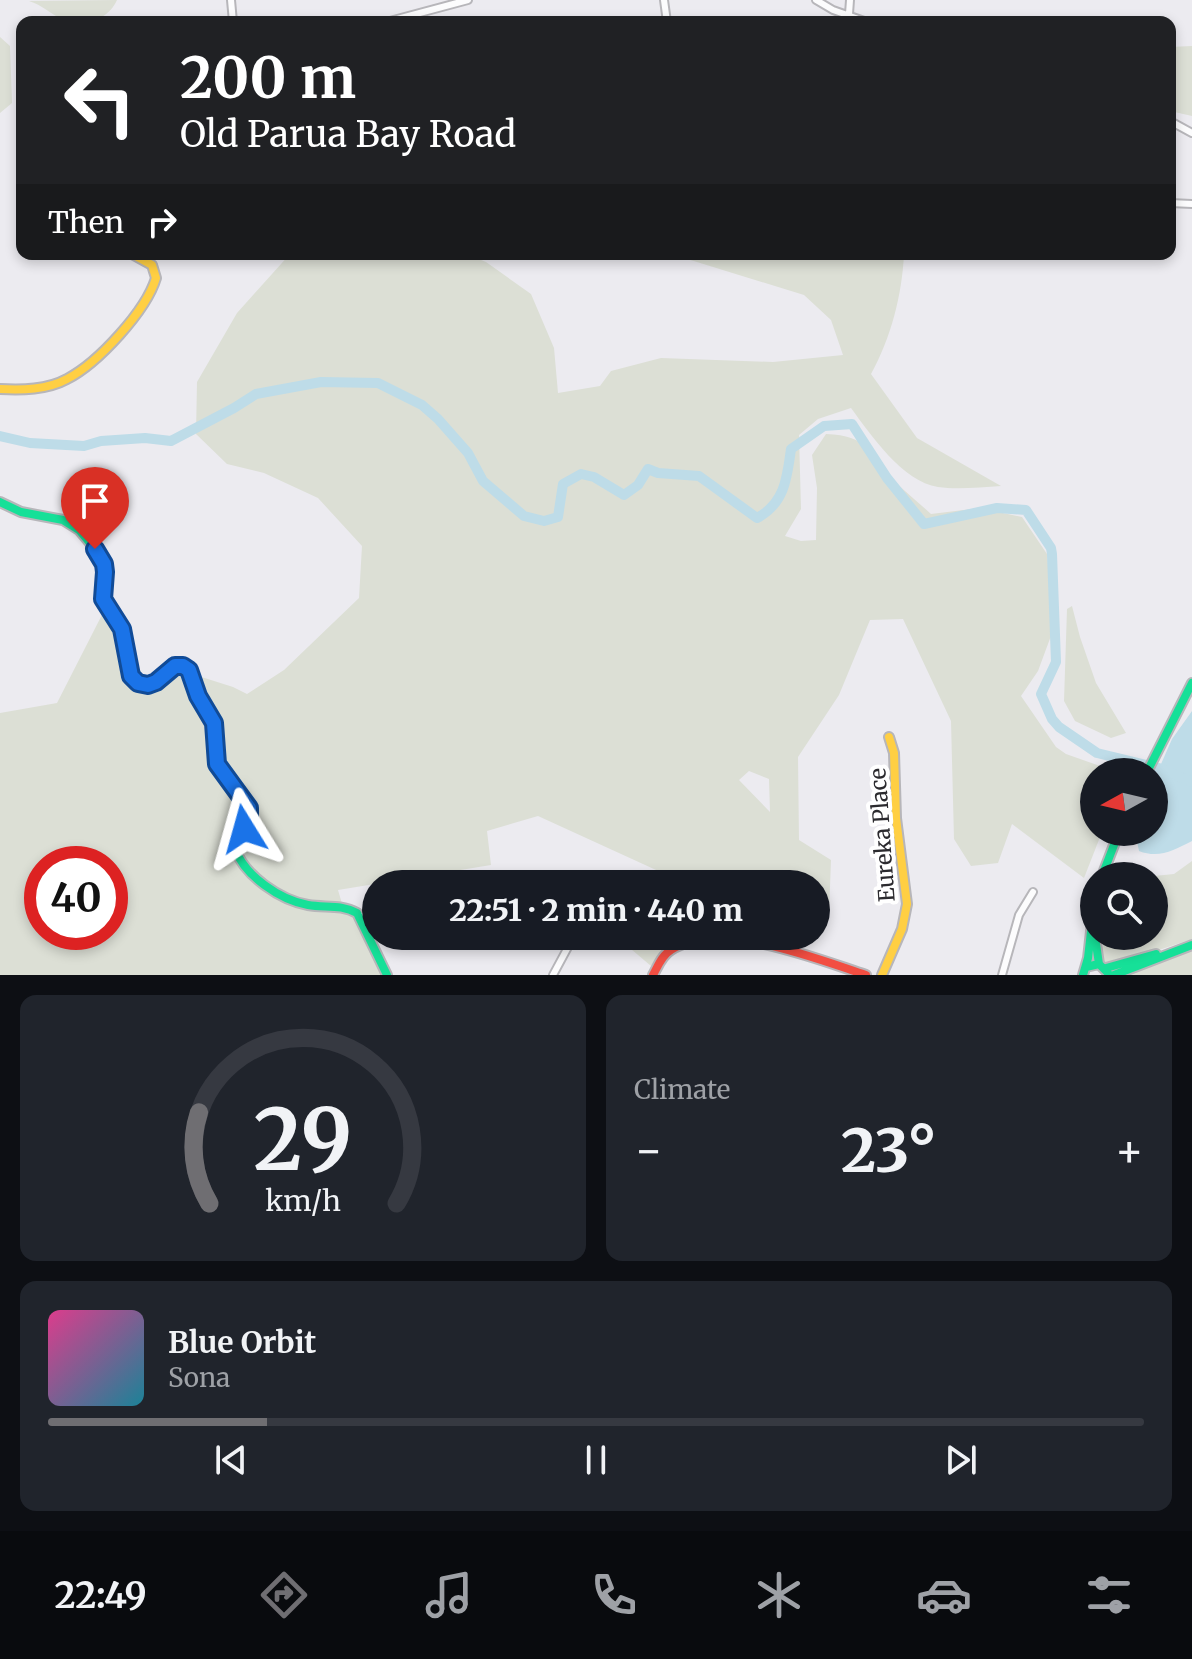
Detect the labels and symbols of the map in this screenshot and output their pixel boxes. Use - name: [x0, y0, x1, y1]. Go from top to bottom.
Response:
- pin: [61, 467, 129, 549]
- north arrow: [1080, 758, 1168, 846]
- street label: Eureka Place: [863, 767, 901, 903]
- position arrow: [202, 787, 286, 871]
- speed limit sign: 40: [24, 846, 128, 950]

